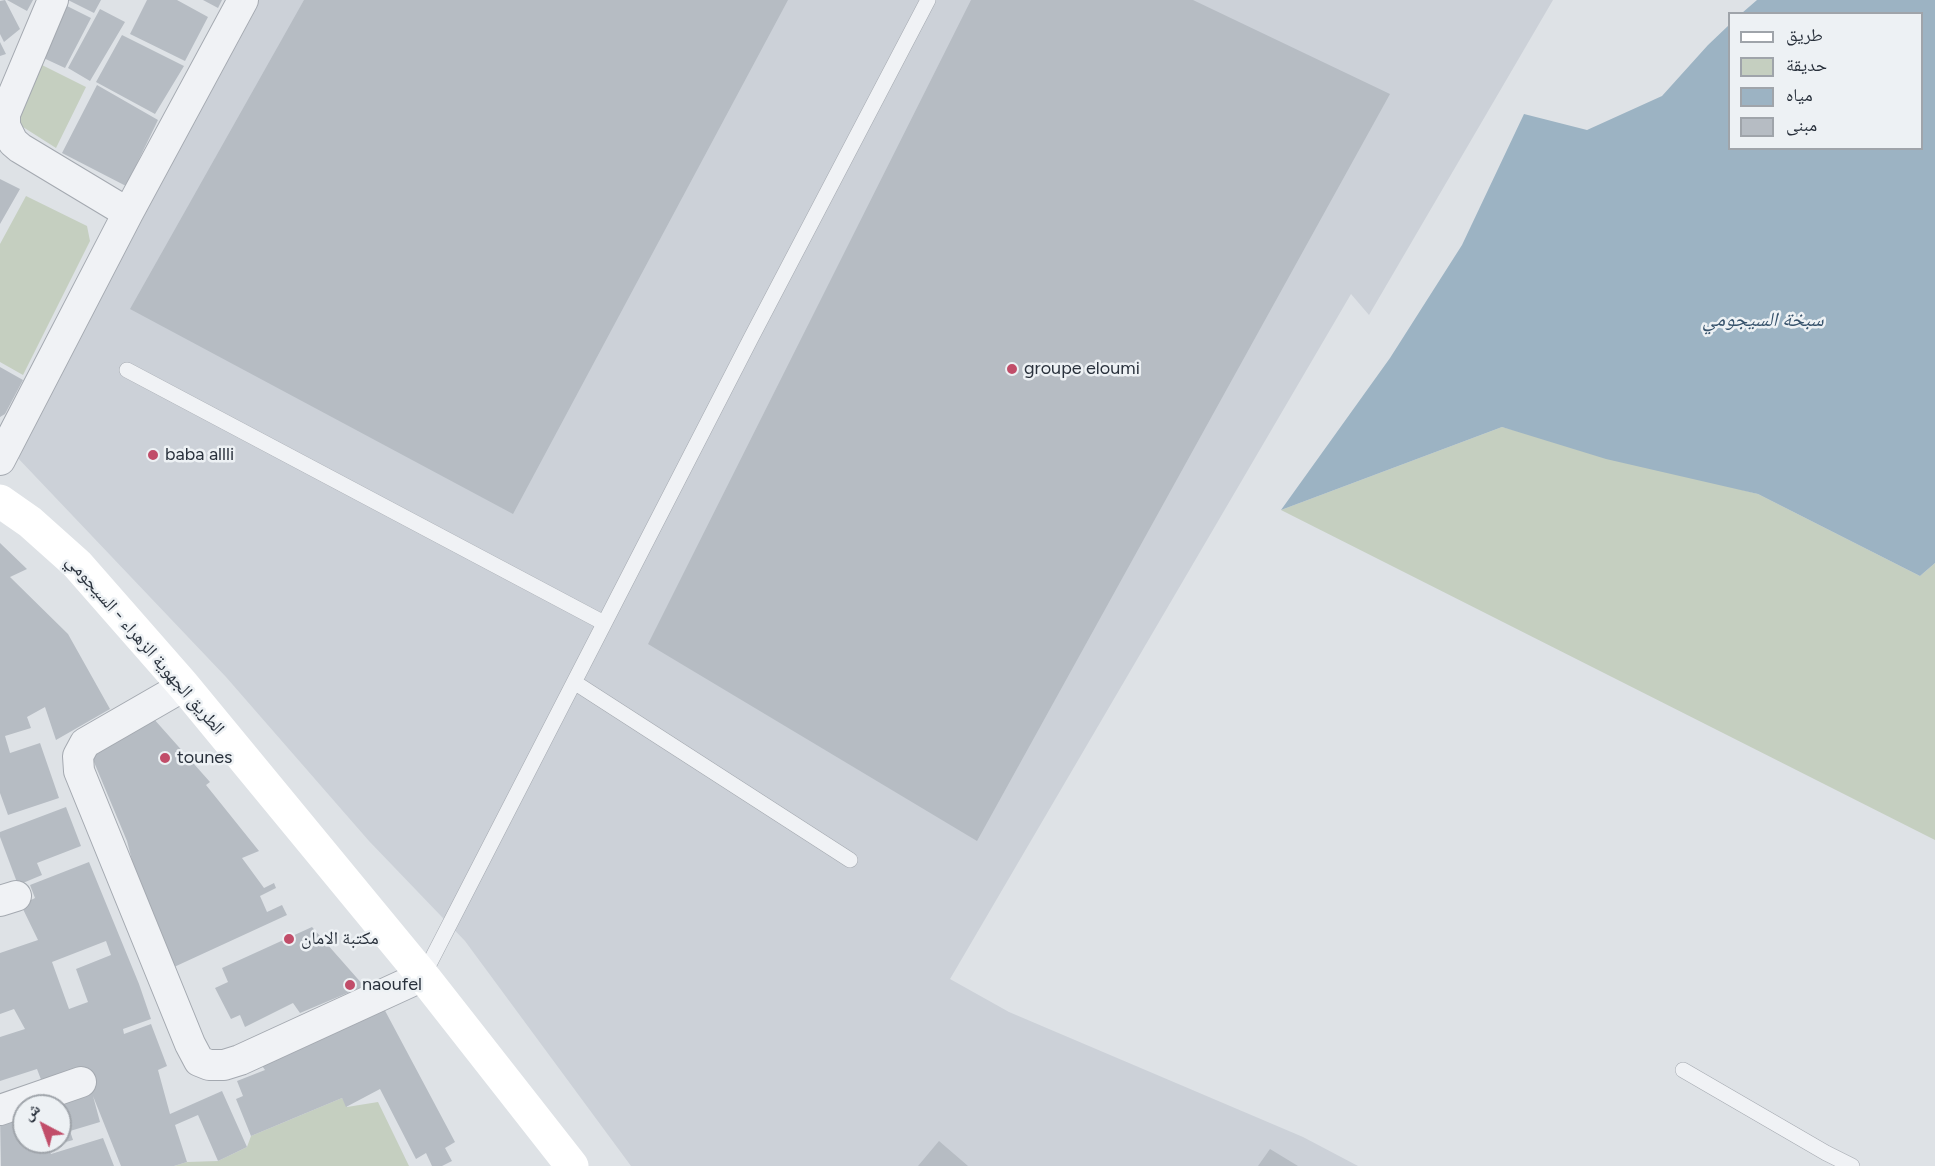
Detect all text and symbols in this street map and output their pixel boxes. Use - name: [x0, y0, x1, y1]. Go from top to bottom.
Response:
- legend: [1728, 12, 1923, 150]
- text: طريق: [1786, 24, 1823, 46]
- text: حديقة: [1786, 54, 1827, 76]
- text: مياه: [1786, 84, 1813, 106]
- text: مبنى: [1786, 114, 1817, 136]
- water label: سبخة السيجومي: [1702, 308, 1824, 332]
- place label: groupe eloumi: [1024, 358, 1140, 380]
- marker: groupe eloumi: [1005, 362, 1019, 376]
- place label: baba allli: [165, 444, 234, 466]
- marker: baba allli: [146, 448, 160, 462]
- street label: الطريق الجهوية الزهراء - السيجومي: [61, 551, 229, 739]
- place label: tounes: [177, 747, 233, 769]
- marker: tounes: [158, 751, 172, 765]
- place label: مكتبة الامان: [301, 928, 379, 950]
- marker: مكتبة الامان: [282, 932, 296, 946]
- place label: naoufel: [362, 974, 422, 996]
- marker: naoufel: [343, 978, 357, 992]
- north arrow: [12, 1094, 72, 1154]
- text: ش: [19, 1099, 44, 1124]

